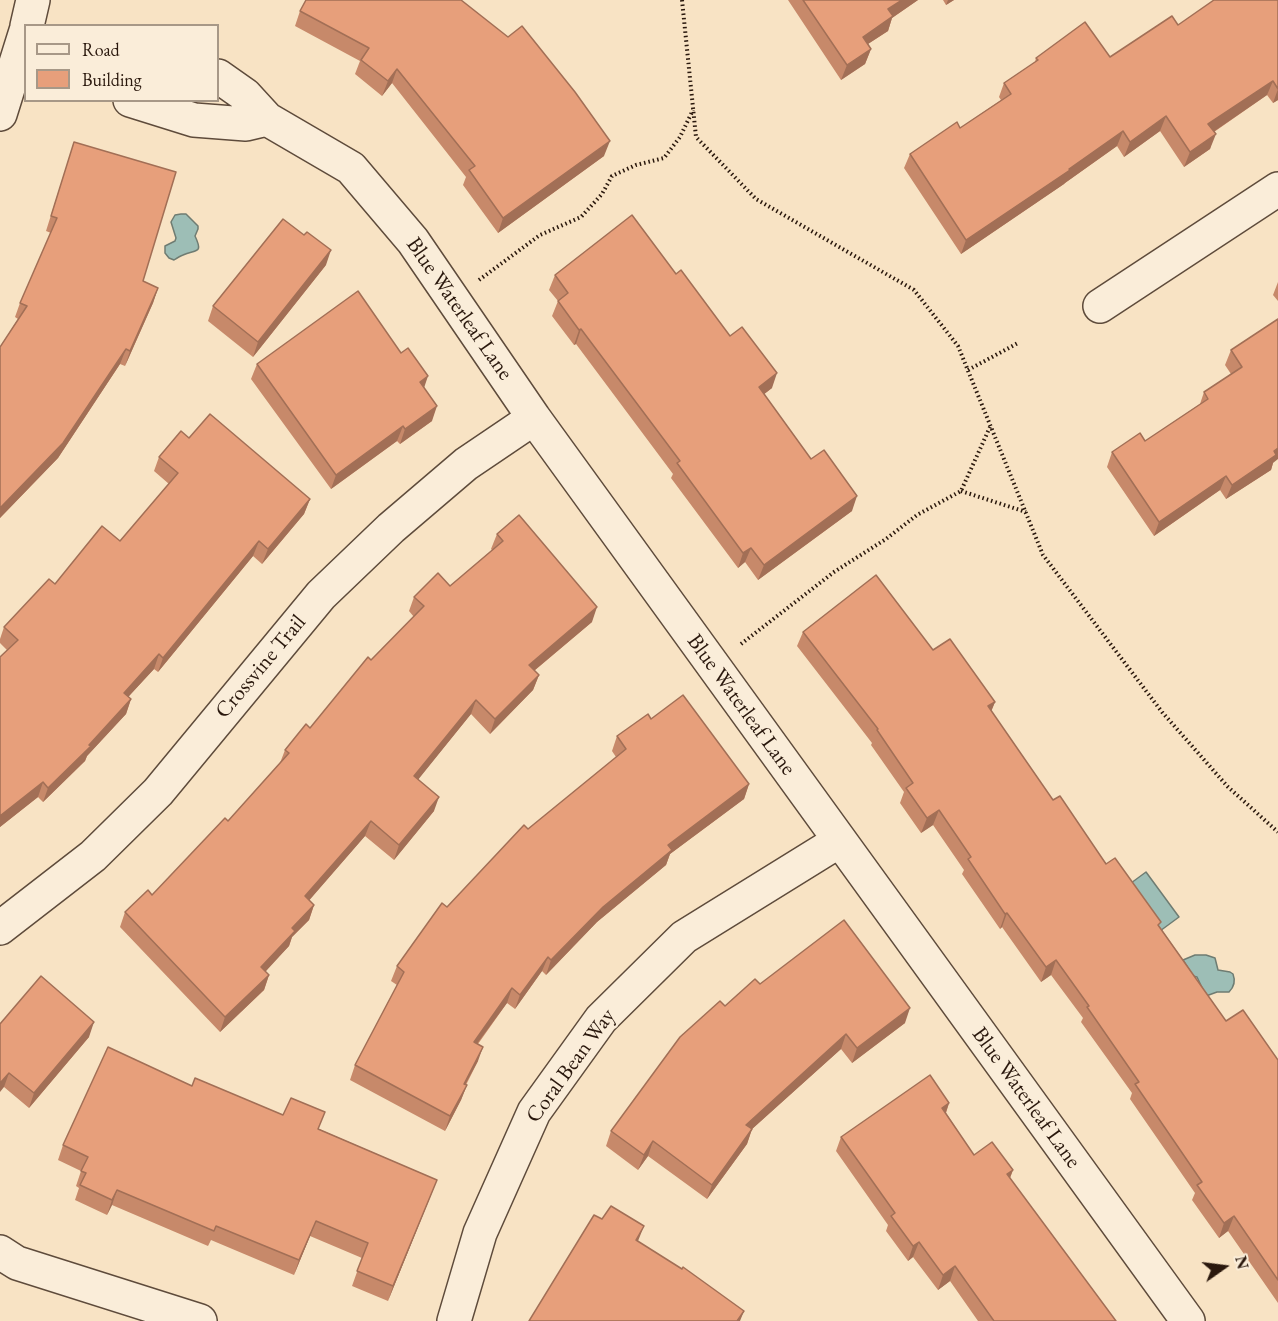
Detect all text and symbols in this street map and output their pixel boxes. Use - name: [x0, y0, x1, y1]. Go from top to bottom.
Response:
- legend: [24, 24, 219, 102]
- text: Road: [82, 38, 120, 61]
- text: Building: [82, 68, 142, 91]
- street label: Blue Waterleaf Lane: [400, 233, 518, 385]
- street label: Crossvine Trail: [210, 610, 312, 724]
- street label: Blue Waterleaf Lane: [681, 629, 801, 781]
- street label: Coral Bean Way: [521, 1004, 621, 1128]
- street label: Blue Waterleaf Lane: [966, 1022, 1086, 1174]
- north arrow: [1194, 1237, 1254, 1297]
- text: N: [1230, 1254, 1254, 1271]

